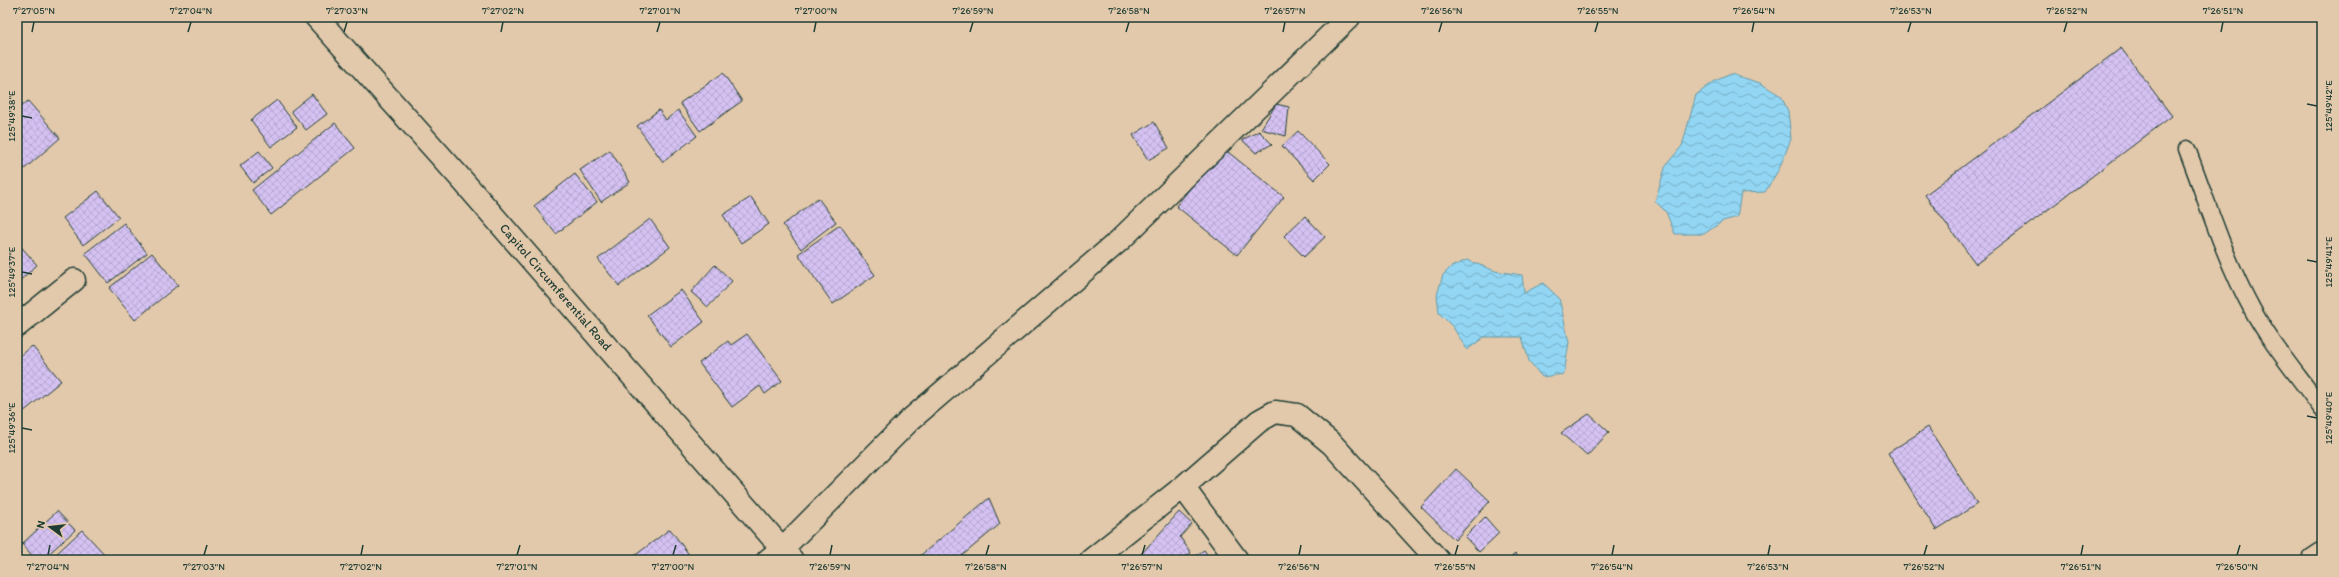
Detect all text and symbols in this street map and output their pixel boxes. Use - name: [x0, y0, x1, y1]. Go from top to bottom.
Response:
- text: 7°27'05"N: [13, 4, 55, 17]
- text: 7°27'04"N: [170, 4, 213, 17]
- text: 7°27'03"N: [326, 4, 368, 17]
- text: 7°27'02"N: [482, 4, 524, 17]
- text: 7°27'01"N: [639, 4, 681, 17]
- text: 7°27'00"N: [795, 4, 838, 17]
- text: 7°26'59"N: [952, 4, 994, 17]
- text: 7°26'58"N: [1108, 4, 1150, 17]
- text: 7°26'57"N: [1265, 4, 1306, 17]
- text: 7°26'56"N: [1421, 4, 1463, 17]
- text: 7°26'55"N: [1577, 4, 1619, 17]
- text: 7°26'54"N: [1733, 4, 1775, 17]
- text: 7°26'53"N: [1890, 4, 1932, 17]
- text: 7°26'52"N: [2046, 4, 2088, 17]
- text: 7°26'51"N: [2203, 4, 2244, 17]
- text: 125°49'42"E: [2322, 80, 2335, 132]
- text: 125°49'38"E: [5, 90, 18, 142]
- street label: Capitol Circumferential Road: [497, 220, 615, 354]
- text: 125°49'41"E: [2322, 236, 2335, 288]
- text: 125°49'37"E: [5, 246, 18, 297]
- text: 125°49'40"E: [2322, 391, 2335, 444]
- text: 125°49'36"E: [5, 402, 18, 454]
- north arrow: [30, 507, 70, 547]
- text: N: [34, 519, 48, 530]
- text: 7°27'04"N: [27, 560, 70, 573]
- text: 7°27'03"N: [183, 560, 225, 573]
- text: 7°27'02"N: [340, 560, 382, 573]
- text: 7°27'01"N: [496, 560, 538, 573]
- text: 7°27'00"N: [652, 560, 695, 573]
- text: 7°26'59"N: [809, 560, 851, 573]
- text: 7°26'58"N: [965, 560, 1007, 573]
- text: 7°26'57"N: [1122, 560, 1163, 573]
- text: 7°26'56"N: [1278, 560, 1320, 573]
- text: 7°26'55"N: [1434, 560, 1476, 573]
- text: 7°26'54"N: [1591, 560, 1633, 573]
- text: 7°26'53"N: [1747, 560, 1789, 573]
- text: 7°26'52"N: [1903, 560, 1945, 573]
- text: 7°26'51"N: [2061, 560, 2102, 573]
- text: 7°26'50"N: [2216, 560, 2258, 573]

